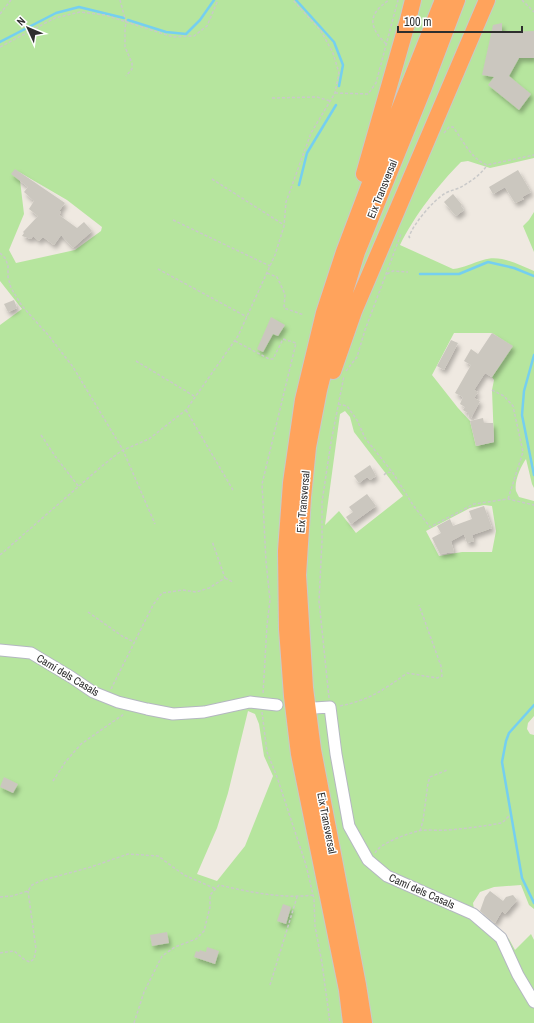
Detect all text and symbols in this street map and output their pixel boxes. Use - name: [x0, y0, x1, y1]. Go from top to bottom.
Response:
- north arrow: [8, 8, 48, 48]
- scale bar: [398, 8, 522, 34]
- text: N: [14, 14, 28, 28]
- text: 100 m: [404, 14, 431, 30]
- street label: Eix Transversal: [364, 158, 400, 220]
- street label: Eix Transversal: [293, 470, 313, 534]
- street label: Camí dels Casals: [34, 651, 102, 699]
- street label: Eix Transversal: [314, 791, 340, 855]
- street label: Camí dels Casals: [387, 870, 458, 912]

